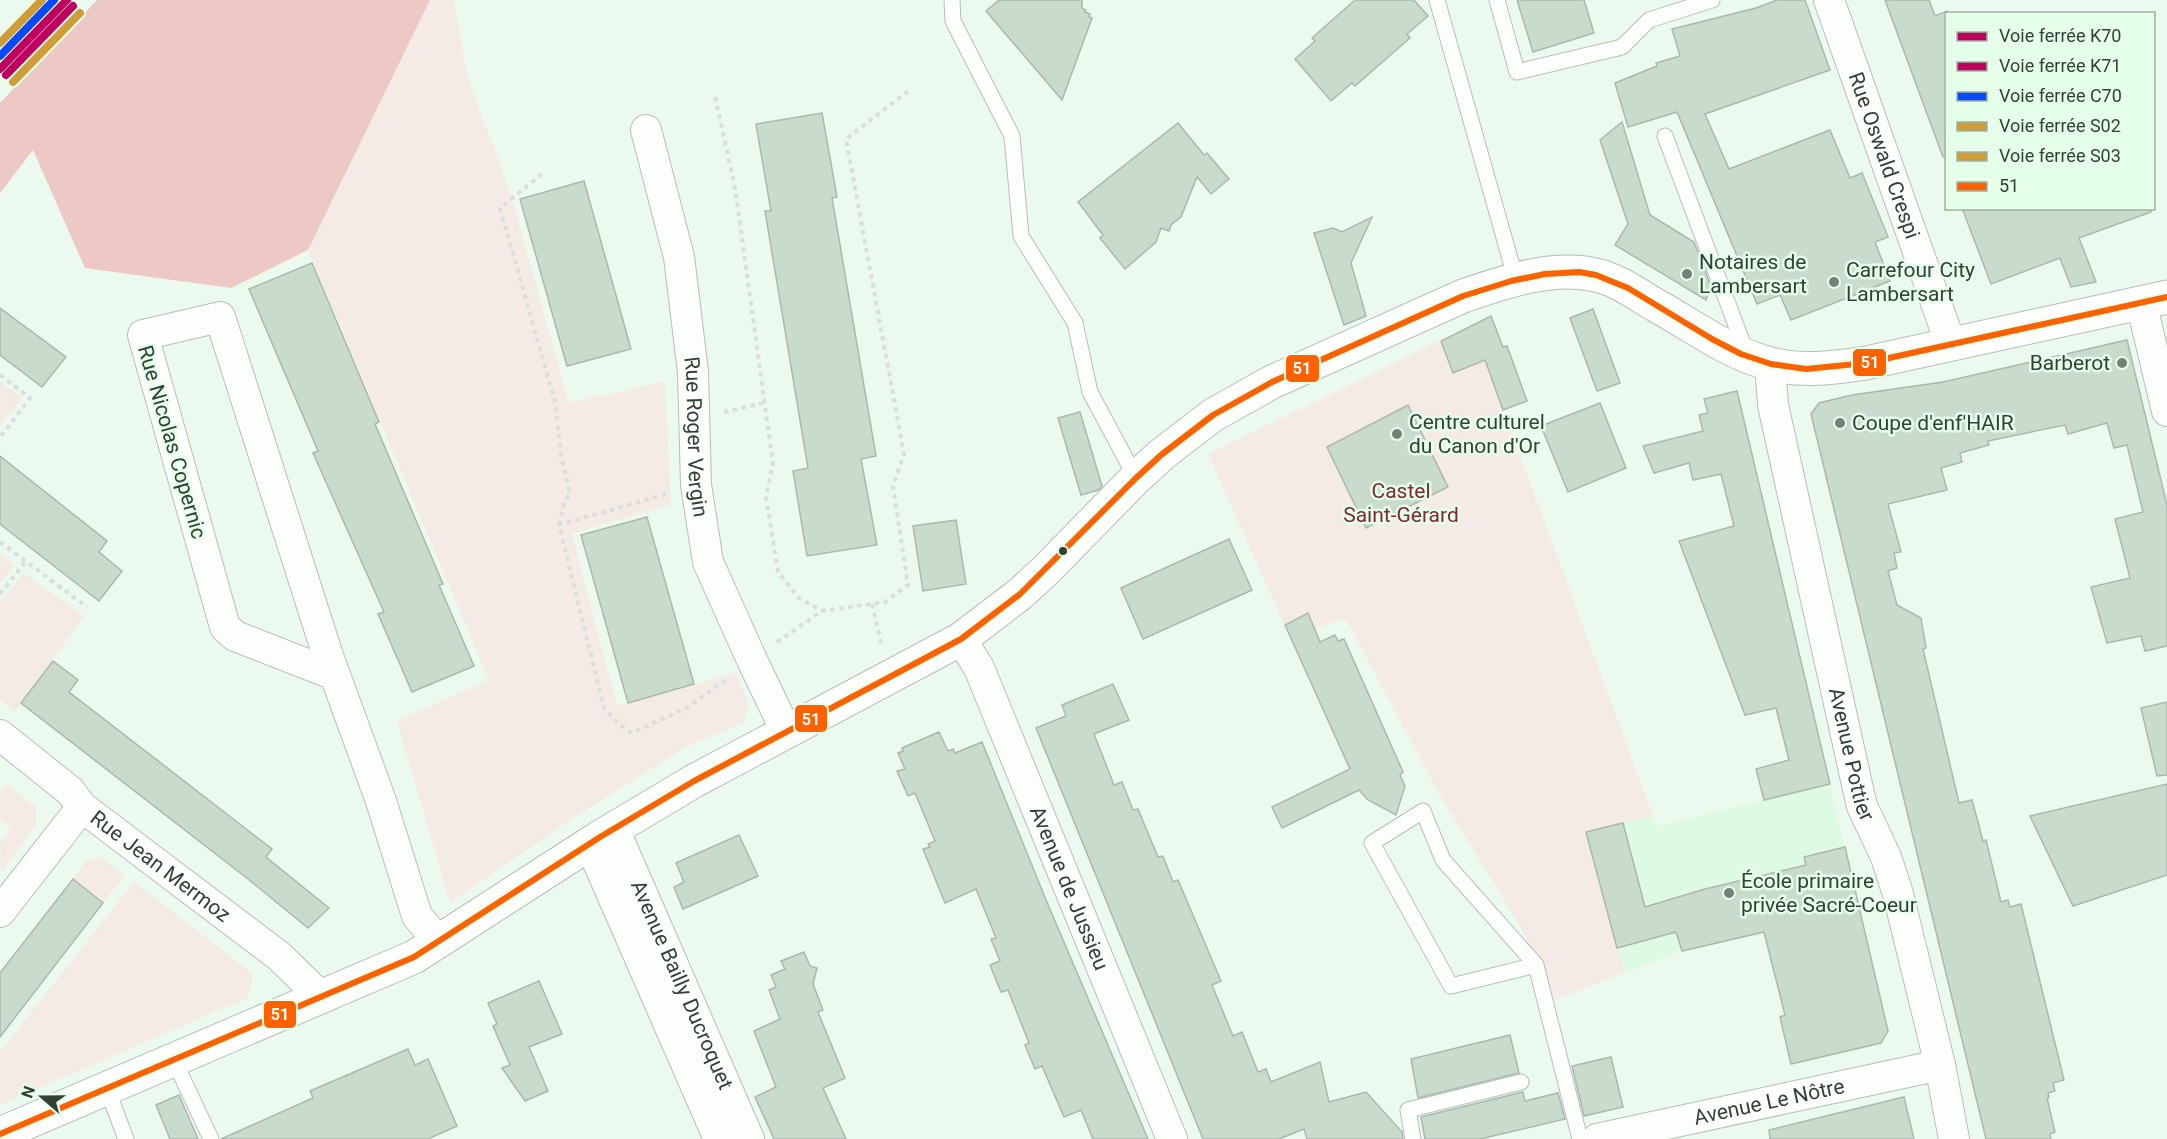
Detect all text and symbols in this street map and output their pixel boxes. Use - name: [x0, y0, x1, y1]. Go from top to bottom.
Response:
- legend: [1945, 12, 2155, 210]
- text: Voie ferrée K70: [1999, 25, 2121, 46]
- text: Voie ferrée K71: [1999, 55, 2121, 76]
- street label: Rue Oswald Crespi: [1844, 69, 1925, 242]
- text: Voie ferrée C70: [1999, 85, 2122, 106]
- text: Voie ferrée S02: [1999, 115, 2121, 136]
- text: Voie ferrée S03: [1999, 145, 2121, 166]
- text: 51: [1999, 175, 2019, 196]
- place label: Notaires de Lambersart: [1699, 250, 1807, 298]
- place label: Carrefour City Lambersart: [1846, 258, 1975, 306]
- marker: Notaires de Lambersart: [1680, 267, 1694, 281]
- marker: Carrefour City Lambersart: [1827, 275, 1841, 289]
- street label: Rue Nicolas Copernic: [133, 343, 211, 541]
- line badge: 51: [1852, 348, 1887, 377]
- place label: Barberot: [2030, 351, 2110, 375]
- text: 51: [1861, 353, 1879, 372]
- line badge: 51: [1285, 354, 1320, 383]
- street label: Rue Roger Vergin: [679, 355, 713, 519]
- marker: Barberot: [2115, 356, 2129, 370]
- text: 51: [1293, 359, 1311, 378]
- place label: Centre culturel du Canon d'Or: [1409, 410, 1545, 458]
- place label: Coupe d'enf'HAIR: [1852, 411, 2014, 435]
- marker: Coupe d'enf'HAIR: [1833, 416, 1847, 430]
- marker: Centre culturel du Canon d'Or: [1390, 427, 1404, 441]
- park label: Castel Saint-Gérard: [1343, 479, 1459, 527]
- unlabelled marker: [1057, 545, 1069, 557]
- street label: Avenue Pottier: [1824, 685, 1879, 825]
- line badge: 51: [794, 704, 828, 733]
- text: 51: [802, 710, 820, 729]
- street label: Avenue de Jussieu: [1025, 803, 1113, 974]
- street label: Rue Jean Mermoz: [86, 806, 235, 927]
- place label: École primaire privée Sacré-Coeur: [1741, 869, 1917, 917]
- street label: Avenue Bailly Ducroquet: [626, 877, 738, 1093]
- marker: École primaire privée Sacré-Coeur: [1722, 886, 1736, 900]
- line badge: 51: [263, 1000, 297, 1029]
- text: 51: [271, 1005, 289, 1024]
- north arrow: [12, 1067, 72, 1127]
- street label: Avenue Le Nôtre: [1691, 1074, 1847, 1130]
- text: N: [18, 1083, 39, 1101]

